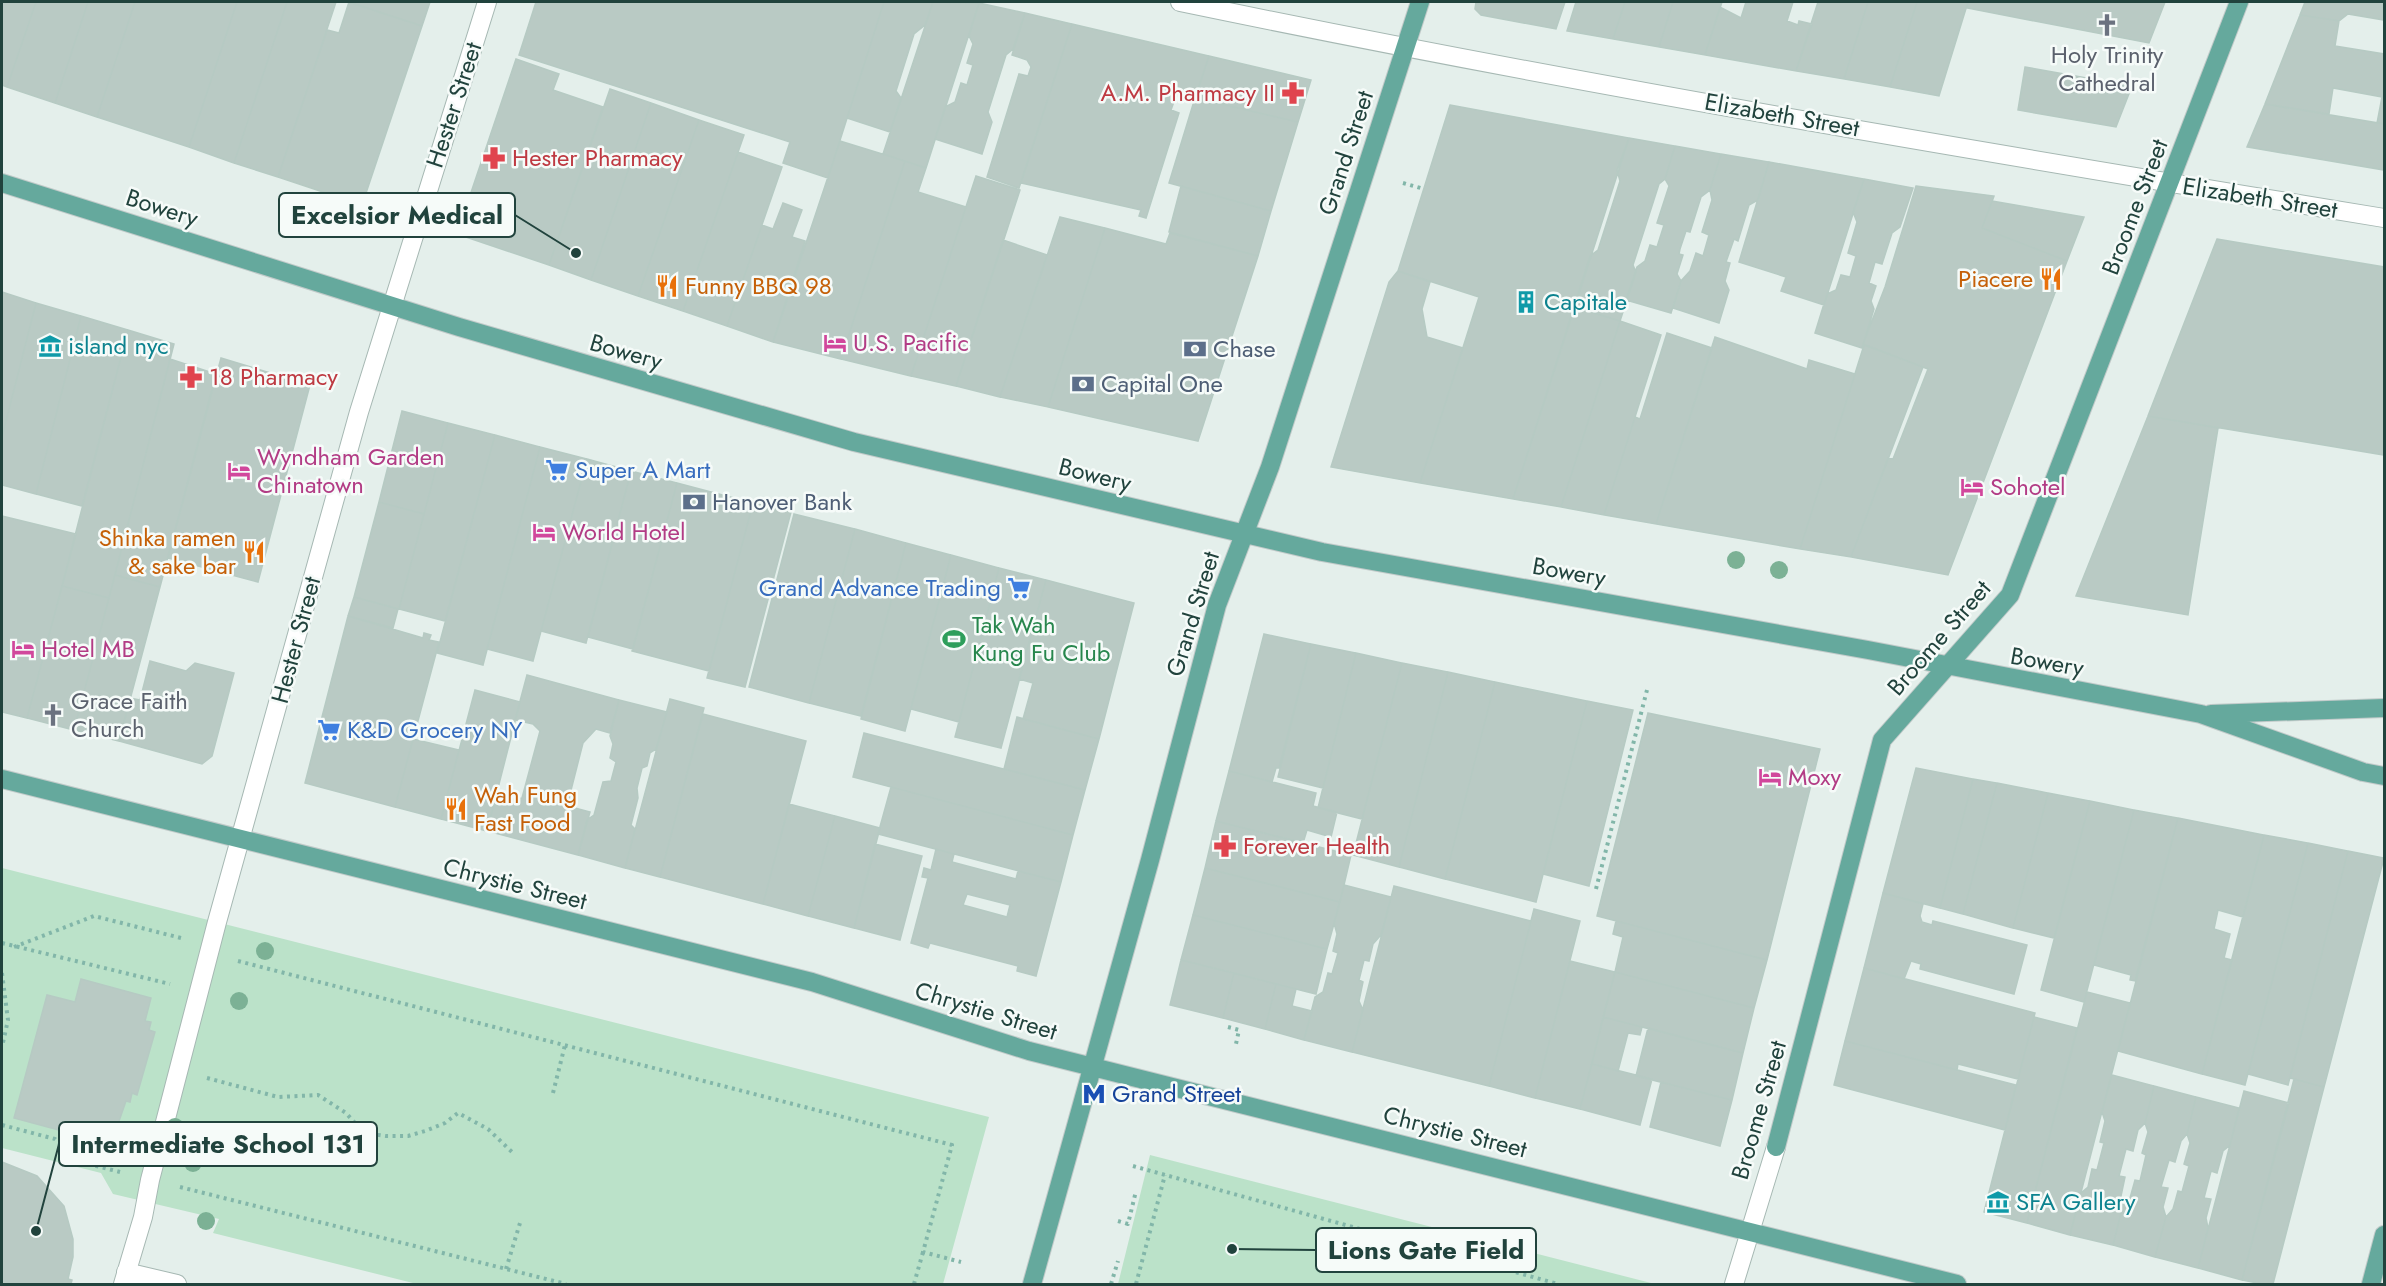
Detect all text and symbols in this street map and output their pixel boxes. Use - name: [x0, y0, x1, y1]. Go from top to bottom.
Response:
- church icon: Holy Trinity Cathedral: [2094, 12, 2120, 38]
- street label: Hester Street: [417, 37, 490, 172]
- place label: Holy Trinity Cathedral: [2051, 37, 2164, 100]
- place label: A.M. Pharmacy II: [1101, 75, 1275, 110]
- pharmacy icon: A.M. Pharmacy II: [1280, 80, 1306, 106]
- street label: Elizabeth Street: [1702, 84, 1862, 145]
- street label: Grand Street: [1309, 86, 1382, 220]
- street label: Broome Street: [2093, 134, 2177, 280]
- place label: Hester Pharmacy: [512, 140, 683, 175]
- pharmacy icon: Hester Pharmacy: [481, 145, 507, 171]
- street label: Elizabeth Street: [2180, 168, 2340, 227]
- street label: Bowery: [122, 179, 203, 236]
- callout: Excelsior Medical: [279, 193, 515, 237]
- text: Excelsior Medical: [291, 196, 503, 234]
- place label: Piacere: [1958, 261, 2033, 296]
- restaurant icon: Piacere: [2038, 266, 2064, 292]
- place label: Funny BBQ 98: [685, 268, 832, 303]
- restaurant icon: Funny BBQ 98: [654, 273, 680, 299]
- place label: Capitale: [1544, 284, 1627, 319]
- building icon: Capitale: [1513, 289, 1539, 315]
- street label: Bowery: [586, 325, 667, 379]
- place label: U.S. Pacific: [853, 325, 969, 360]
- place label: island nyc: [68, 328, 169, 363]
- hotel icon: U.S. Pacific: [822, 330, 848, 356]
- place label: Chase: [1213, 331, 1276, 366]
- museum icon: island nyc: [37, 333, 63, 359]
- bank icon: Chase: [1182, 336, 1208, 362]
- place label: 18 Pharmacy: [209, 359, 338, 394]
- pharmacy icon: 18 Pharmacy: [178, 364, 204, 390]
- place label: Capital One: [1101, 366, 1223, 401]
- bank icon: Capital One: [1070, 371, 1096, 397]
- place label: Wyndham Garden Chinatown: [257, 439, 445, 502]
- street label: Bowery: [1055, 449, 1136, 501]
- place label: Super A Mart: [575, 452, 710, 487]
- supermarket icon: Super A Mart: [544, 457, 570, 483]
- hotel icon: Wyndham Garden Chinatown: [226, 458, 252, 484]
- place label: Sohotel: [1990, 469, 2066, 504]
- hotel icon: Sohotel: [1959, 474, 1985, 500]
- place label: Hanover Bank: [712, 484, 853, 519]
- bank icon: Hanover Bank: [681, 489, 707, 515]
- place label: World Hotel: [562, 514, 685, 549]
- hotel icon: World Hotel: [531, 519, 557, 545]
- place label: Shinka ramen & sake bar: [99, 520, 237, 583]
- restaurant icon: Shinka ramen & sake bar: [241, 539, 267, 565]
- street label: Grand Street: [1157, 547, 1228, 681]
- street label: Bowery: [1530, 548, 1609, 595]
- place label: Grand Advance Trading: [759, 570, 1001, 605]
- street label: Hester Street: [262, 572, 329, 707]
- street label: Broome Street: [1879, 572, 1999, 703]
- supermarket icon: Grand Advance Trading: [1006, 575, 1032, 601]
- place label: Tak Wah Kung Fu Club: [972, 607, 1110, 670]
- sports icon: Tak Wah Kung Fu Club: [941, 626, 967, 652]
- place label: Hotel MB: [41, 631, 135, 666]
- hotel icon: Hotel MB: [10, 636, 36, 662]
- street label: Bowery: [2008, 638, 2087, 685]
- place label: Grace Faith Church: [71, 683, 188, 746]
- church icon: Grace Faith Church: [40, 702, 66, 728]
- place label: K&D Grocery NY: [347, 712, 523, 747]
- supermarket icon: K&D Grocery NY: [316, 717, 342, 743]
- place label: Moxy: [1788, 759, 1842, 794]
- hotel icon: Moxy: [1757, 764, 1783, 790]
- place label: Wah Fung Fast Food: [474, 777, 577, 840]
- restaurant icon: Wah Fung Fast Food: [443, 796, 469, 822]
- place label: Forever Health: [1243, 828, 1390, 863]
- pharmacy icon: Forever Health: [1212, 833, 1238, 859]
- street label: Chrystie Street: [440, 849, 591, 918]
- street label: Chrystie Street: [911, 972, 1062, 1049]
- street label: Broome Street: [1722, 1036, 1795, 1183]
- place label: Grand Street: [1112, 1076, 1241, 1111]
- metro station icon: Grand Street: [1081, 1081, 1107, 1107]
- street label: Chrystie Street: [1380, 1097, 1531, 1166]
- callout: Intermediate School 131: [59, 1122, 377, 1166]
- text: Intermediate School 131: [71, 1125, 365, 1163]
- place label: SFA Gallery: [2016, 1184, 2136, 1219]
- museum icon: SFA Gallery: [1985, 1189, 2011, 1215]
- callout: Lions Gate Field: [1316, 1228, 1536, 1272]
- text: Lions Gate Field: [1328, 1231, 1524, 1269]

